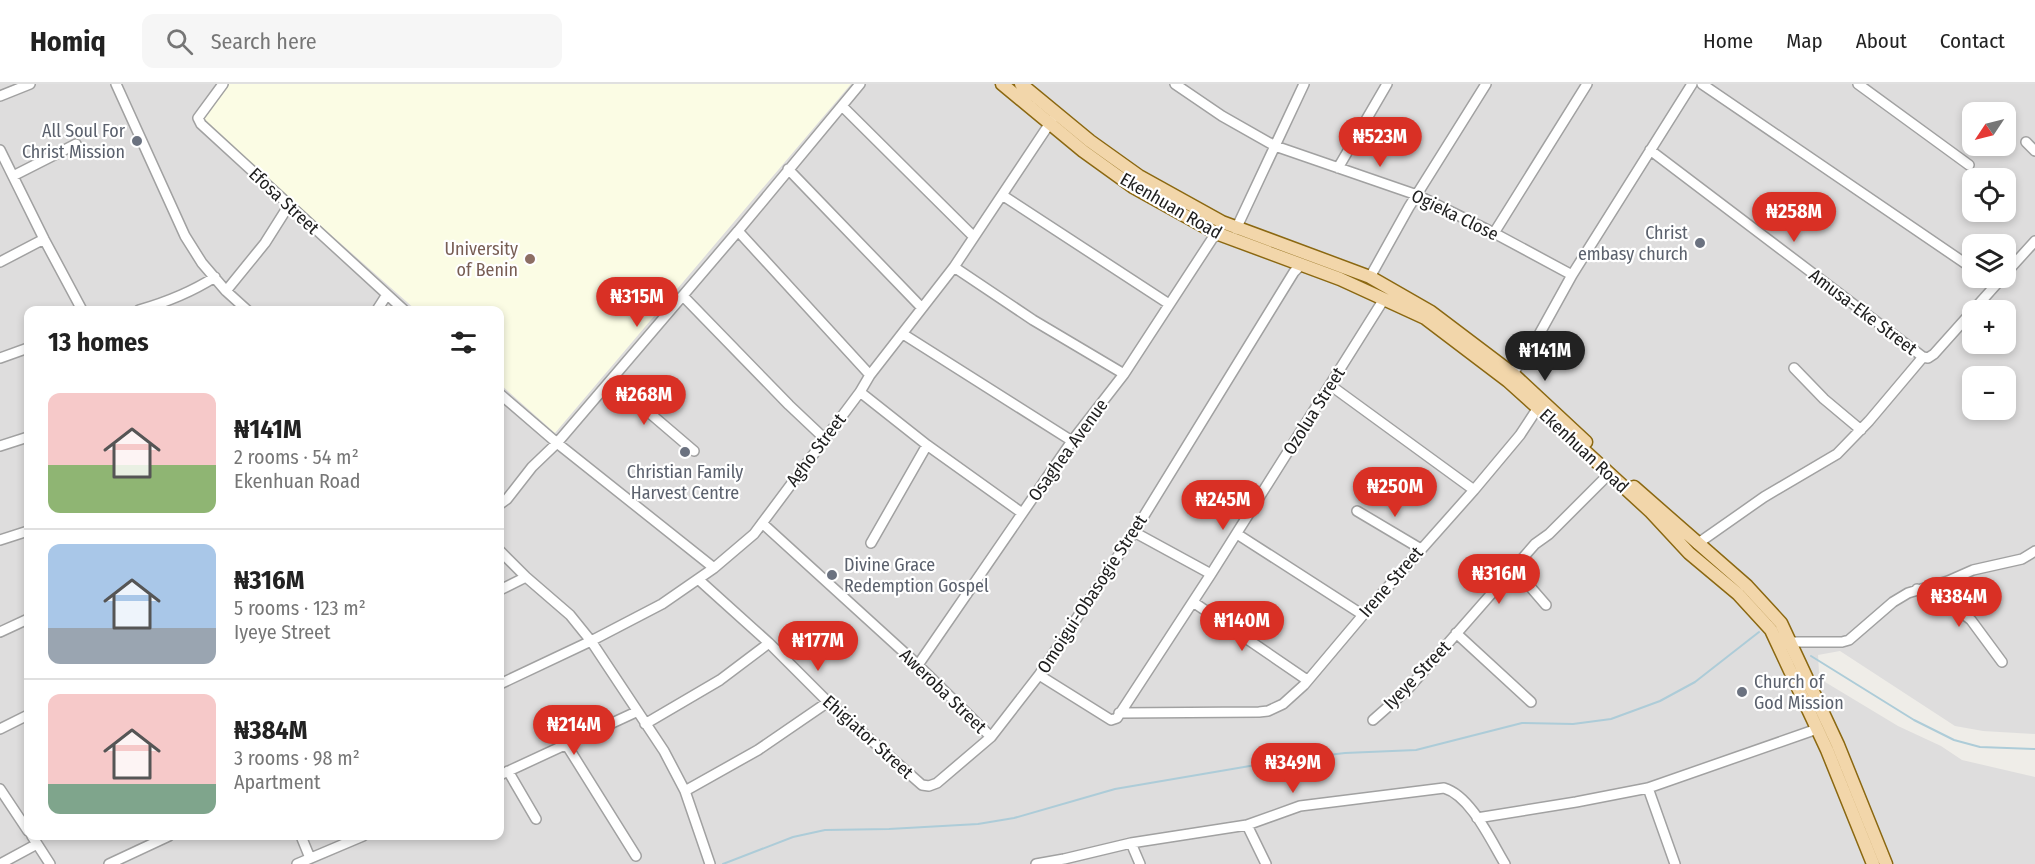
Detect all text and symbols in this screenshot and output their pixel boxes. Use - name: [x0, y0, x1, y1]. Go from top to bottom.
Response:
- search box: [142, 14, 562, 68]
- text: Homiq: [30, 25, 106, 58]
- icon: search: [163, 25, 196, 58]
- text: Search here: [211, 28, 317, 55]
- text: Home: [1703, 28, 1753, 54]
- text: Map: [1786, 28, 1823, 54]
- text: About: [1856, 28, 1907, 54]
- text: Contact: [1940, 28, 2005, 54]
- north arrow: [1962, 102, 2016, 156]
- map controls: [1962, 102, 2016, 420]
- pin: ₦523M: [1338, 117, 1422, 168]
- place label: All Soul For Christ Mission: [22, 120, 126, 163]
- text: ₦523M: [1353, 124, 1407, 148]
- marker: All Soul For Christ Mission: [130, 134, 144, 148]
- street label: Efosa Street: [244, 163, 324, 239]
- street label: Ekenhuan Road: [1116, 168, 1226, 244]
- button: locate: [1962, 168, 2016, 222]
- street label: Ogieka Close: [1408, 184, 1502, 246]
- pin: ₦258M: [1752, 192, 1836, 243]
- text: ₦258M: [1766, 199, 1822, 223]
- place label: Christ embasy church: [1578, 222, 1688, 265]
- button: layers: [1962, 234, 2016, 288]
- marker: Christ embasy church: [1693, 236, 1707, 250]
- place label: University of Benin: [444, 238, 518, 281]
- marker: University of Benin: [523, 252, 537, 266]
- street label: Amusa-Eke Street: [1805, 264, 1921, 360]
- pin: ₦315M: [595, 277, 679, 328]
- text: ₦315M: [610, 284, 664, 308]
- button: +: [1962, 300, 2016, 354]
- icon: filters: [447, 326, 480, 359]
- text: 13 homes: [48, 327, 149, 358]
- pin: ₦141M: [1503, 331, 1587, 382]
- text: ₦141M: [1519, 338, 1571, 362]
- street label: Ozolua Street: [1278, 363, 1350, 459]
- button: −: [1962, 366, 2016, 420]
- pin: ₦268M: [602, 375, 686, 426]
- text: ₦268M: [616, 382, 672, 406]
- street label: Osaghea Avenue: [1023, 394, 1113, 506]
- street label: Ekenhuan Road: [1535, 404, 1633, 498]
- street label: Agho Street: [782, 409, 851, 491]
- text: ₦141M: [234, 414, 302, 445]
- icon: home: [96, 417, 168, 489]
- text: 2 rooms · 54 m²: [234, 445, 359, 469]
- marker: Christian Family Harvest Centre: [678, 445, 692, 459]
- place label: Christian Family Harvest Centre: [627, 461, 743, 504]
- pin: ₦250M: [1353, 467, 1437, 518]
- text: Ekenhuan Road: [234, 469, 360, 493]
- text: ₦250M: [1367, 474, 1423, 498]
- pin: ₦245M: [1181, 480, 1265, 531]
- text: ₦245M: [1196, 487, 1250, 511]
- street label: Omoigui-Obasogie Street: [1032, 510, 1152, 678]
- street label: Irene Street: [1354, 542, 1428, 622]
- place label: Divine Grace Redemption Gospel: [844, 554, 989, 597]
- pin: ₦316M: [1457, 554, 1541, 605]
- text: ₦316M: [1472, 561, 1526, 585]
- text: ₦316M: [234, 565, 304, 596]
- icon: home: [96, 568, 168, 640]
- marker: Divine Grace Redemption Gospel: [825, 568, 839, 582]
- pin: ₦384M: [1917, 577, 2001, 628]
- text: ₦384M: [1931, 584, 1987, 608]
- text: 5 rooms · 123 m²: [234, 596, 366, 620]
- pin: ₦140M: [1200, 601, 1284, 652]
- text: ₦140M: [1214, 608, 1270, 632]
- text: Iyeye Street: [234, 620, 330, 644]
- pin: ₦177M: [776, 621, 860, 672]
- text: ₦177M: [792, 628, 844, 652]
- street label: Iyeye Street: [1379, 636, 1455, 714]
- street label: Aweroba Street: [895, 644, 991, 738]
- place label: Church of God Mission: [1754, 671, 1844, 714]
- marker: Church of God Mission: [1735, 685, 1749, 699]
- street label: Ehigiator Street: [818, 691, 918, 783]
- pin: ₦214M: [532, 705, 616, 756]
- text: ₦214M: [547, 712, 601, 736]
- text: ₦384M: [234, 715, 307, 746]
- icon: home: [96, 718, 168, 790]
- pin: ₦349M: [1251, 743, 1335, 794]
- text: 3 rooms · 98 m²: [234, 746, 360, 770]
- text: ₦349M: [1265, 750, 1321, 774]
- text: Apartment: [234, 770, 321, 794]

